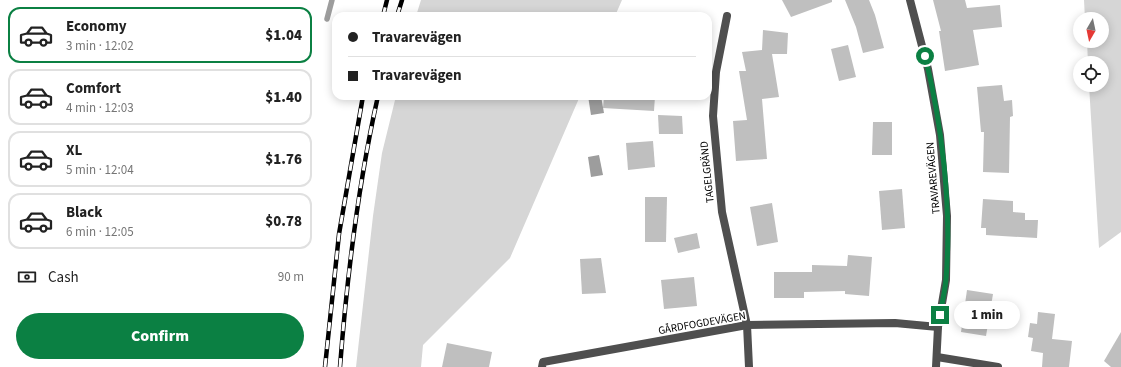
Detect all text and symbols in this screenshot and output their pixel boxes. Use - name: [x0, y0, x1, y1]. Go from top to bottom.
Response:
- north arrow: [1073, 12, 1109, 48]
- map controls: [1073, 12, 1109, 92]
- text: Economy: [66, 16, 127, 37]
- icon: car: [18, 17, 54, 53]
- text: $1.04: [265, 25, 302, 46]
- text: Travarevägen: [372, 27, 462, 48]
- text: 3 min · 12:02: [66, 37, 134, 55]
- route start: [916, 47, 934, 65]
- button: locate: [1073, 56, 1109, 92]
- text: Travarevägen: [372, 65, 462, 86]
- text: Comfort: [66, 78, 121, 99]
- icon: car: [18, 79, 54, 115]
- text: $1.40: [265, 87, 302, 108]
- text: 4 min · 12:03: [66, 99, 134, 117]
- text: XL: [66, 140, 82, 161]
- street label: TAGELGRÄND: [696, 140, 718, 204]
- icon: car: [18, 141, 54, 177]
- street label: TRAVAREVÄGEN: [922, 141, 944, 215]
- text: $1.76: [265, 149, 302, 170]
- text: 5 min · 12:04: [66, 161, 134, 179]
- text: Black: [66, 202, 103, 223]
- icon: car: [18, 203, 54, 239]
- text: $0.78: [265, 211, 302, 232]
- text: 6 min · 12:05: [66, 223, 134, 241]
- icon: cash: [16, 266, 38, 288]
- text: Cash: [48, 267, 79, 288]
- text: 90 m: [278, 268, 304, 286]
- callout: 1 min: [954, 301, 1020, 329]
- route end: [931, 306, 949, 324]
- text: 1 min: [971, 306, 1003, 324]
- street label: GÅRDFOGDEVÄGEN: [657, 308, 747, 338]
- button: Confirm: [16, 313, 304, 359]

